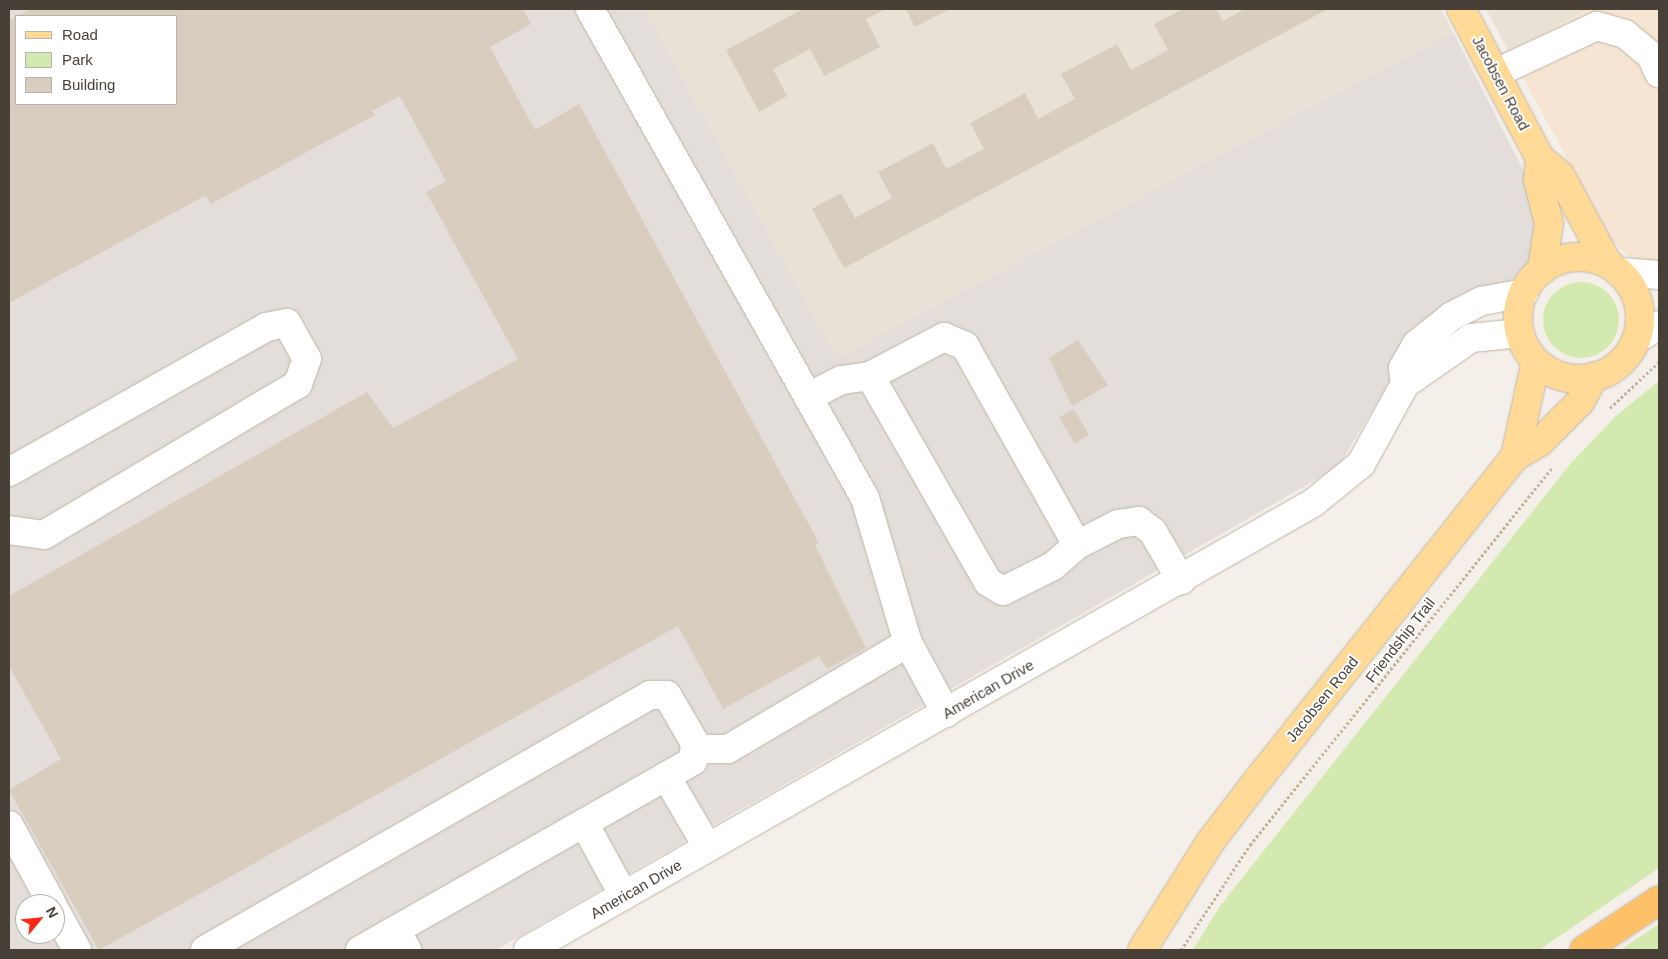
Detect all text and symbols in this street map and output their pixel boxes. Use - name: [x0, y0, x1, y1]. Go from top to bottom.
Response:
- legend: [15, 15, 178, 105]
- text: Road: [62, 26, 98, 43]
- street label: Jacobsen Road: [1469, 33, 1533, 133]
- text: Park: [62, 51, 93, 68]
- text: Building: [62, 76, 115, 93]
- street label: Friendship Trail: [1361, 594, 1439, 686]
- street label: Jacobsen Road: [1282, 653, 1362, 745]
- street label: American Drive: [939, 656, 1037, 722]
- street label: American Drive: [587, 856, 685, 922]
- north arrow: [15, 894, 65, 944]
- text: N: [43, 904, 62, 921]

